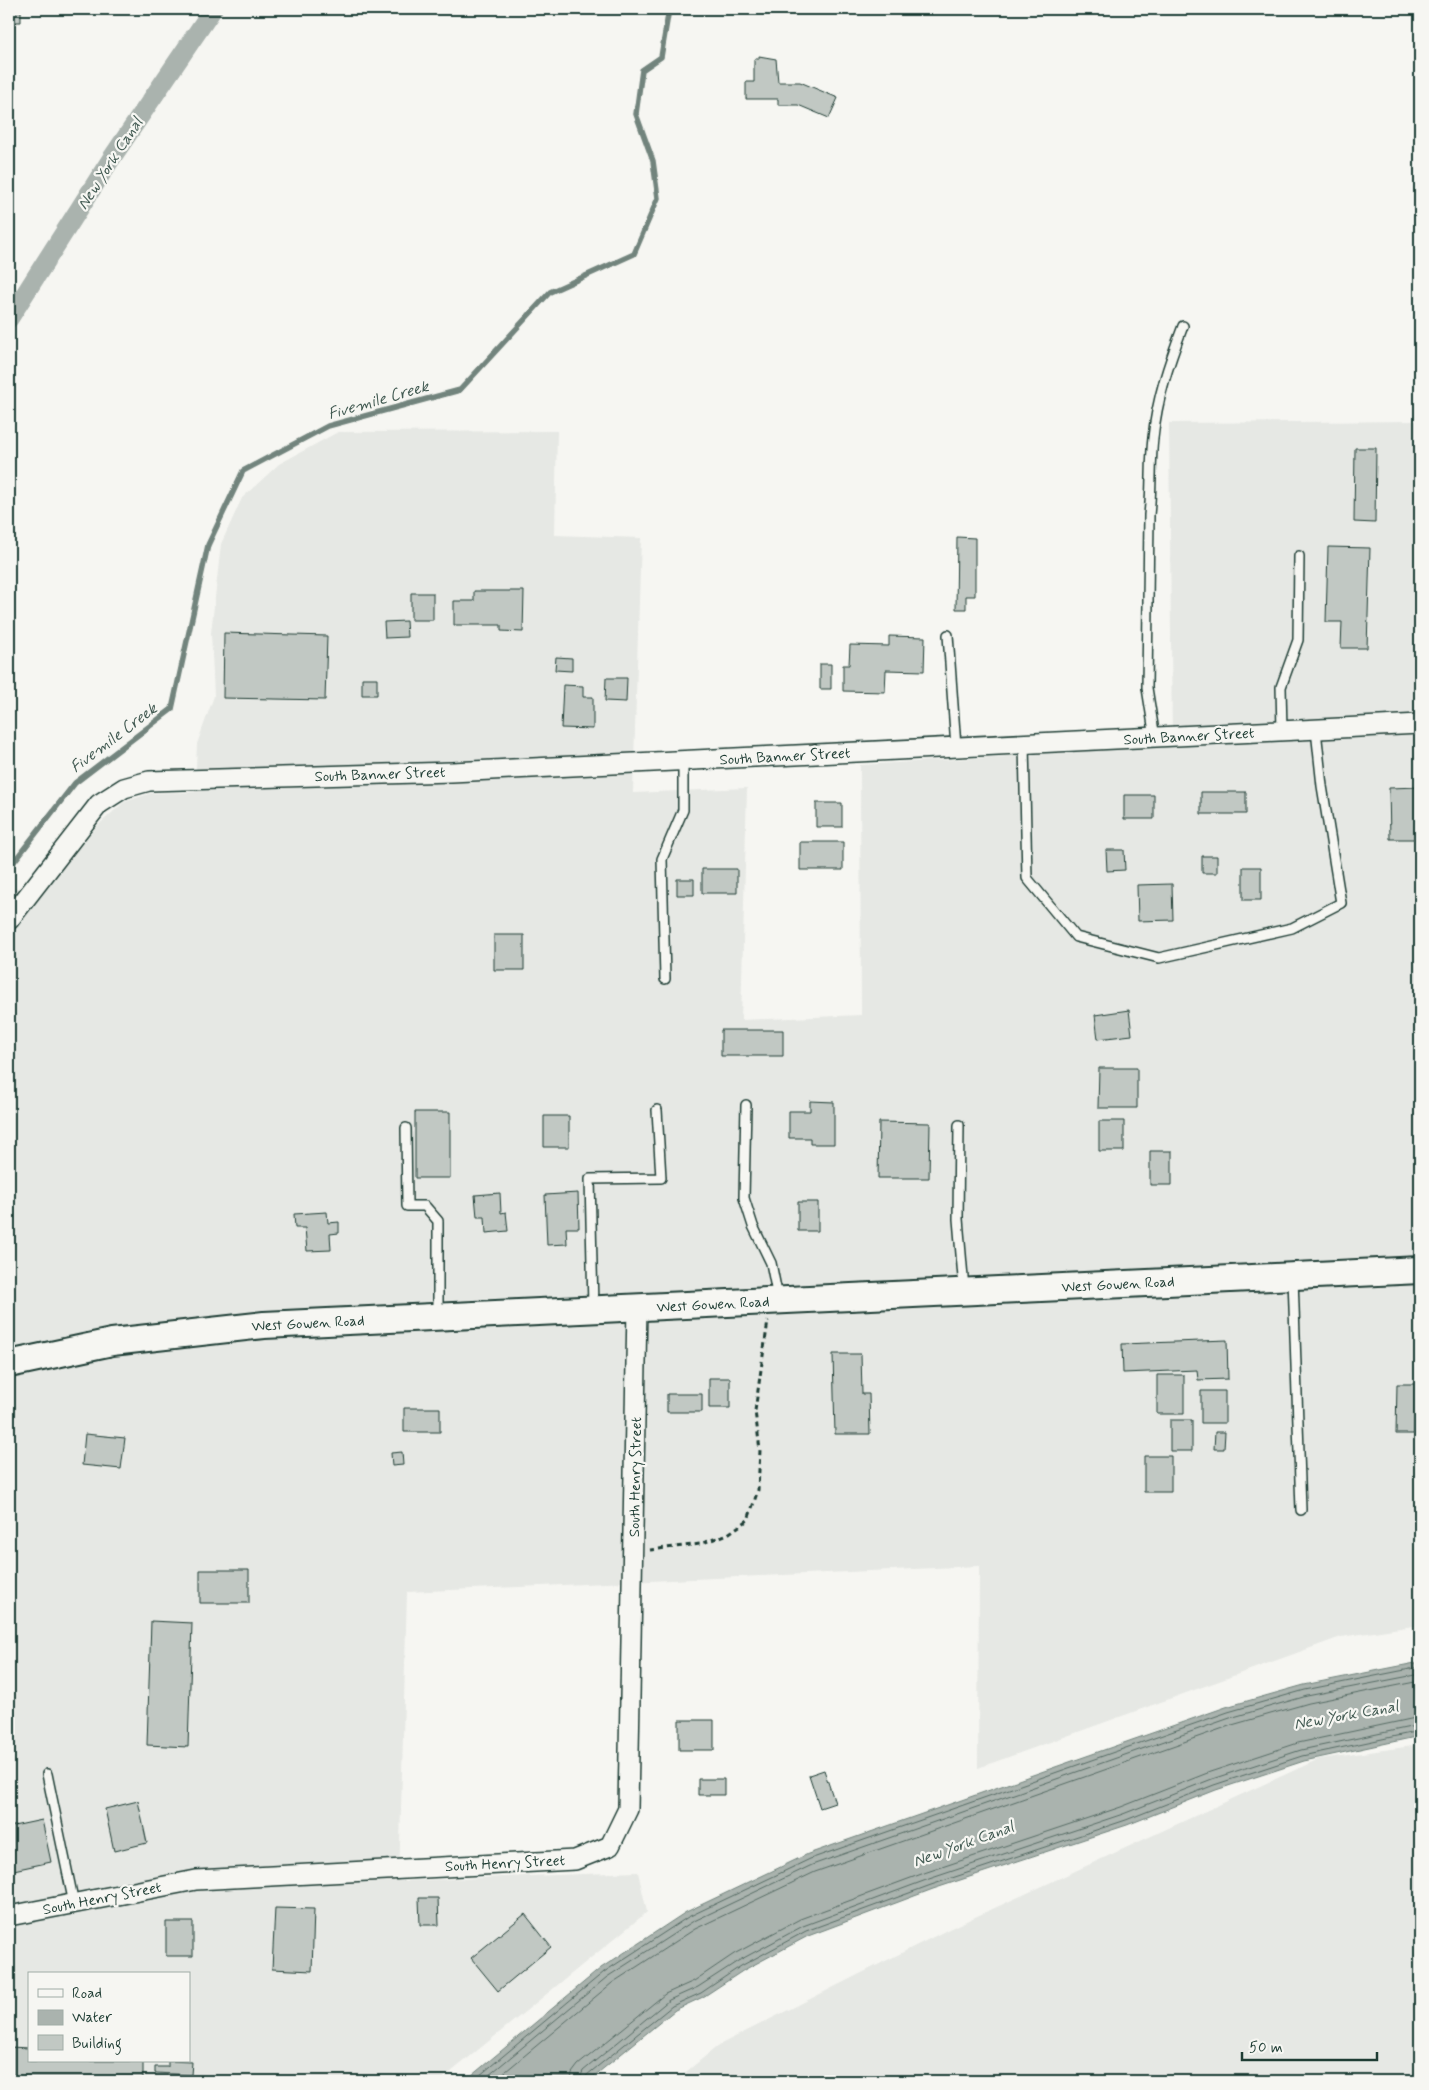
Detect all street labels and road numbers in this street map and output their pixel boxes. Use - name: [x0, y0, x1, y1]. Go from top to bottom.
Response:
- street label: South Banner Street: [1123, 724, 1255, 750]
- street label: South Banner Street: [719, 744, 851, 770]
- street label: South Banner Street: [314, 763, 446, 787]
- street label: West Gowen Road: [1061, 1272, 1175, 1298]
- street label: West Gowen Road: [656, 1292, 770, 1318]
- street label: West Gowen Road: [251, 1311, 365, 1337]
- street label: South Henry Street: [625, 1416, 647, 1537]
- street label: South Henry Street: [444, 1851, 566, 1877]
- street label: South Henry Street: [41, 1878, 164, 1920]

